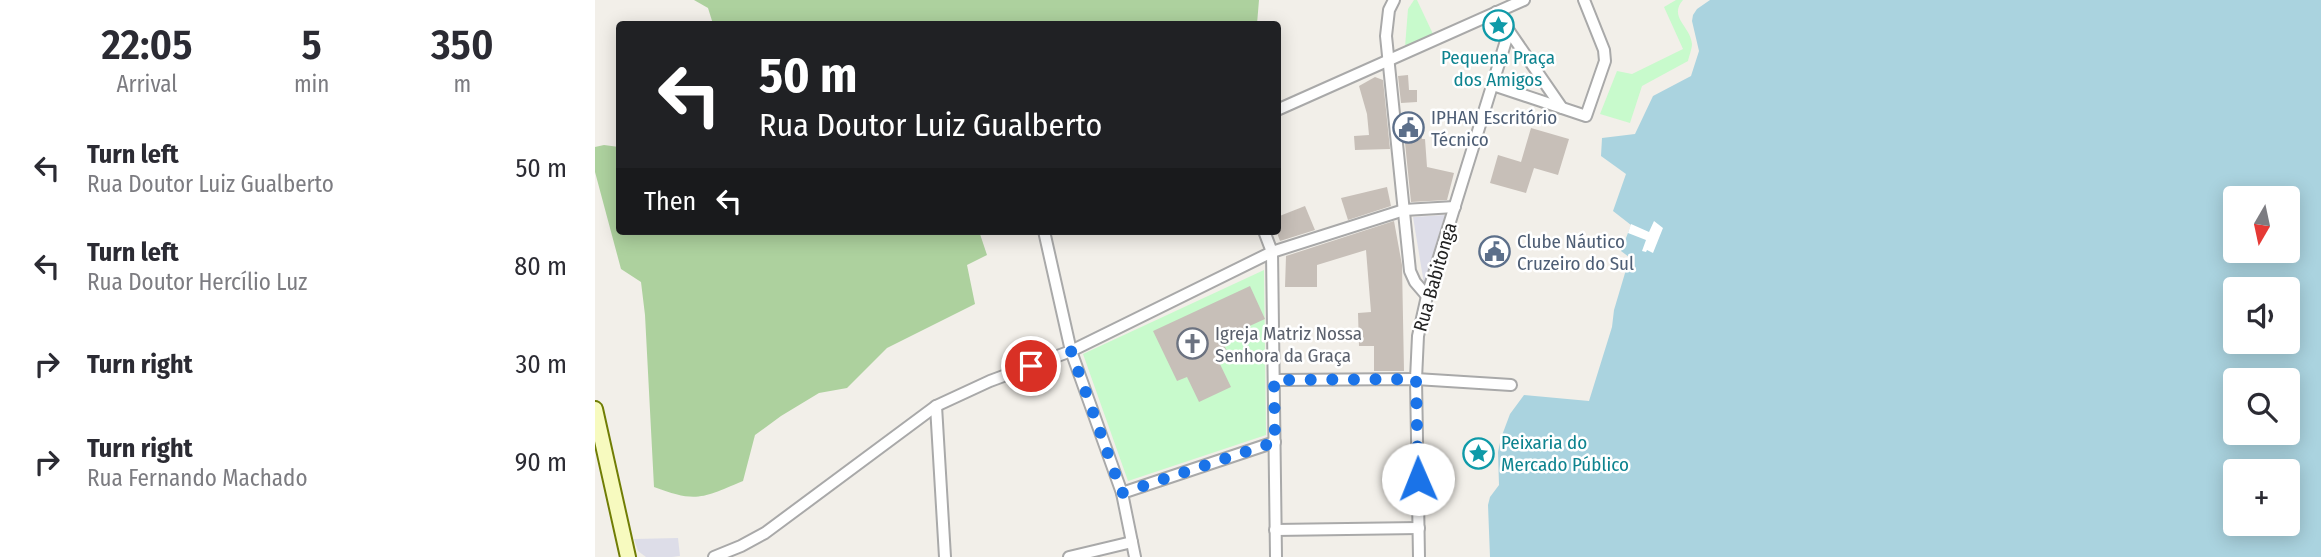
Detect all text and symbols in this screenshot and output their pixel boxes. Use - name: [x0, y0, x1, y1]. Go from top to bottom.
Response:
- place icon: Pequena Praça dos Amigos: [1481, 9, 1515, 43]
- text: 22:05: [101, 20, 192, 70]
- text: 5: [302, 20, 322, 70]
- text: 350: [431, 20, 494, 70]
- text: 50 m: [759, 46, 857, 105]
- place label: Pequena Praça dos Amigos: [1441, 46, 1555, 91]
- icon: left: [644, 49, 735, 140]
- text: Arrival: [116, 70, 177, 98]
- text: min: [294, 70, 330, 98]
- text: m: [453, 70, 471, 98]
- text: Rua Doutor Luiz Gualberto: [759, 106, 1102, 144]
- place label: IPHAN Escritório Técnico: [1431, 106, 1557, 151]
- public building icon: IPHAN Escritório Técnico: [1391, 111, 1425, 145]
- text: Turn left: [87, 139, 179, 170]
- icon: left: [28, 149, 66, 187]
- text: 50 m: [515, 153, 567, 184]
- text: Rua Doutor Luiz Gualberto: [87, 170, 334, 198]
- icon: left: [710, 182, 748, 220]
- text: Then: [644, 186, 696, 217]
- north arrow: [2223, 186, 2299, 262]
- map controls: [2223, 186, 2300, 536]
- street label: Rua Babitonga: [1408, 220, 1462, 334]
- place label: Clube Náutico Cruzeiro do Sul: [1517, 230, 1634, 275]
- public building icon: Clube Náutico Cruzeiro do Sul: [1477, 235, 1511, 269]
- text: Turn left: [87, 237, 179, 268]
- icon: left: [28, 247, 66, 285]
- text: 80 m: [514, 251, 567, 282]
- text: Rua Doutor Hercílio Luz: [87, 268, 307, 296]
- button: sound: [2223, 277, 2300, 354]
- place label: Igreja Matriz Nossa Senhora da Graça: [1215, 322, 1362, 367]
- church icon: Igreja Matriz Nossa Senhora da Graça: [1175, 327, 1209, 361]
- pin: [1001, 336, 1061, 396]
- icon: right: [28, 345, 66, 383]
- icon: arrive: [1012, 347, 1050, 385]
- text: Turn right: [87, 349, 193, 380]
- text: 30 m: [516, 349, 567, 380]
- button: search: [2223, 368, 2300, 445]
- place label: Peixaria do Mercado Público: [1501, 431, 1629, 476]
- text: Turn right: [87, 433, 193, 464]
- place icon: Peixaria do Mercado Público: [1461, 436, 1495, 470]
- position arrow: [1381, 442, 1455, 516]
- icon: right: [28, 443, 66, 481]
- text: 90 m: [515, 447, 567, 478]
- button: +: [2223, 459, 2300, 536]
- text: Rua Fernando Machado: [87, 464, 308, 492]

